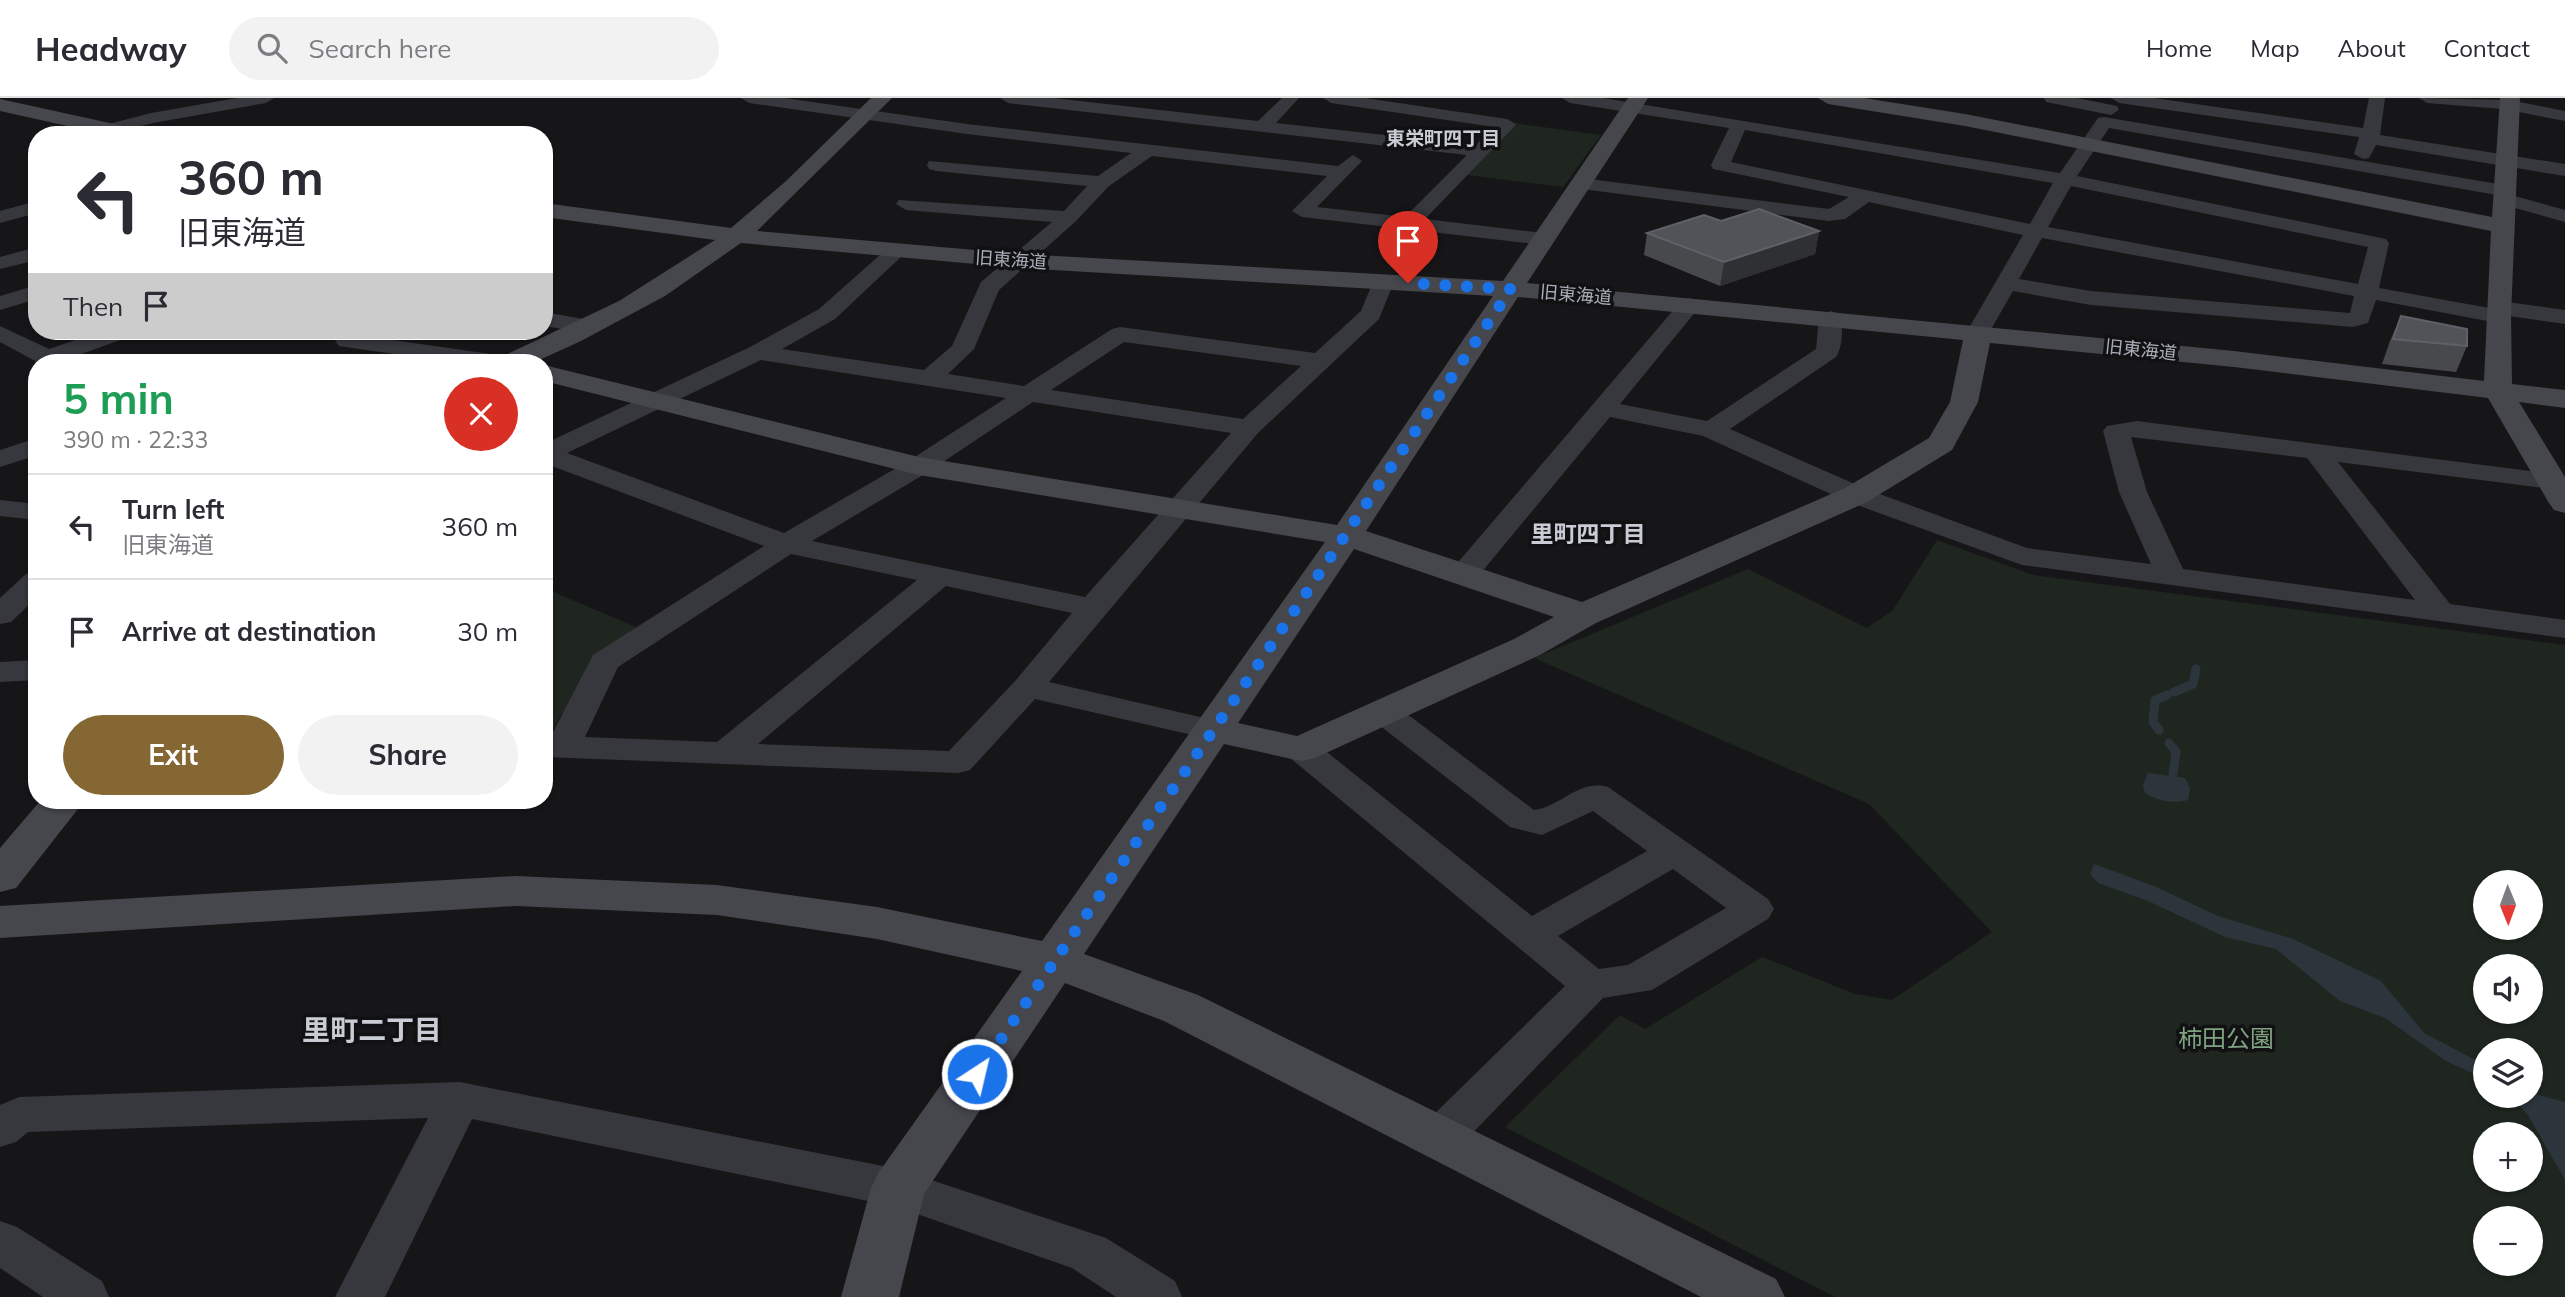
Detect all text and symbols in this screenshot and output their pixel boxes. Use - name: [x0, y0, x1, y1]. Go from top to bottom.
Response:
- search box: [229, 17, 719, 80]
- text: Headway: [35, 28, 187, 69]
- icon: search: [253, 29, 291, 67]
- text: Search here: [309, 32, 451, 65]
- text: Home: [2146, 33, 2212, 63]
- text: Map: [2250, 33, 2300, 63]
- text: About: [2338, 33, 2406, 63]
- text: Contact: [2444, 33, 2530, 63]
- district label: 東栄町四丁目: [1386, 126, 1500, 150]
- text: 360 m: [178, 146, 324, 207]
- icon: left: [63, 154, 154, 245]
- pin: [1378, 211, 1438, 283]
- text: 旧東海道: [178, 212, 306, 252]
- icon: arrive: [1389, 222, 1427, 260]
- street label: 旧東海道: [974, 246, 1048, 273]
- street label: 旧東海道: [1539, 280, 1613, 309]
- icon: arrive: [137, 287, 175, 325]
- text: Then: [63, 290, 123, 323]
- street label: 旧東海道: [2104, 334, 2178, 365]
- text: 5 min: [63, 372, 174, 425]
- button: close: [444, 377, 518, 451]
- text: 390 m · 22:33: [63, 425, 208, 454]
- text: Turn left: [122, 493, 224, 526]
- icon: left: [63, 508, 101, 546]
- text: 360 m: [442, 510, 518, 543]
- district label: 里町四丁目: [1531, 519, 1646, 548]
- text: 旧東海道: [122, 530, 214, 559]
- icon: arrive: [63, 613, 101, 651]
- text: Arrive at destination: [122, 615, 377, 648]
- text: 30 m: [457, 615, 518, 648]
- button: Exit: [63, 715, 284, 795]
- button: Share: [298, 715, 518, 795]
- north arrow: [2473, 870, 2543, 940]
- map controls: [2473, 870, 2543, 1276]
- button: sound: [2473, 954, 2543, 1024]
- district label: 里町二丁目: [302, 1012, 442, 1047]
- park label: 柿田公園: [2178, 1023, 2274, 1053]
- position arrow: [940, 1037, 1014, 1111]
- button: layers: [2473, 1038, 2543, 1108]
- button: +: [2473, 1122, 2543, 1192]
- button: −: [2473, 1206, 2543, 1276]

